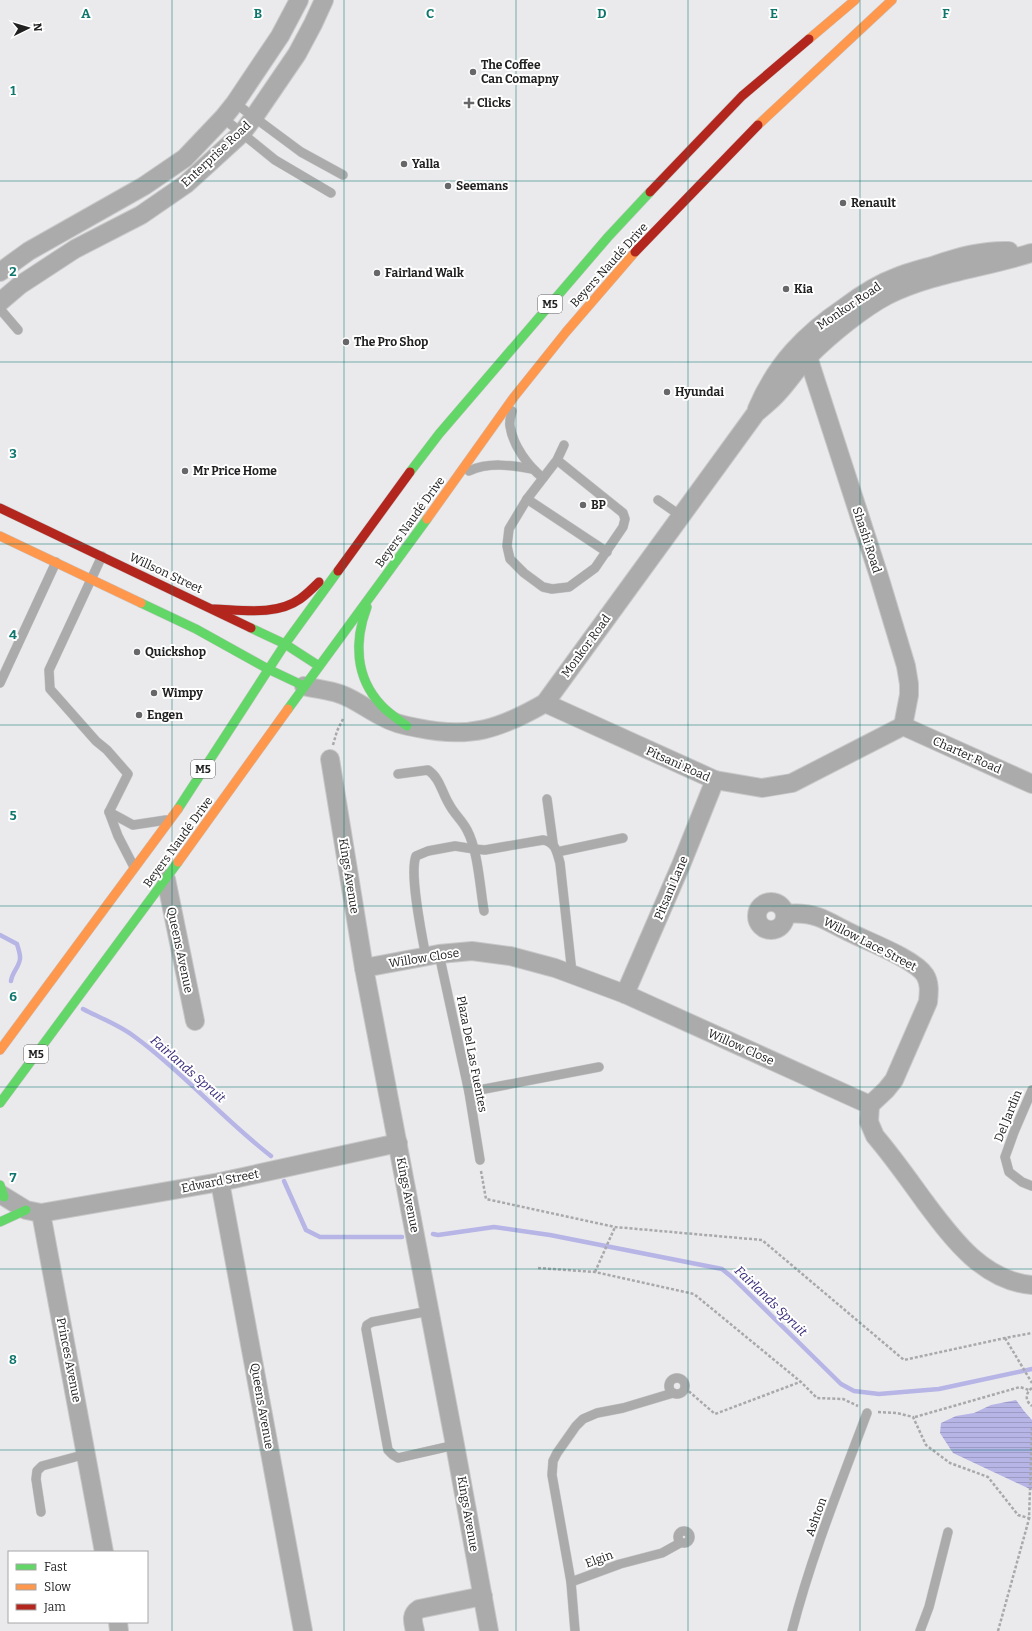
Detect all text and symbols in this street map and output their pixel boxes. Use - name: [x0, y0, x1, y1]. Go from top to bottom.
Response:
- text: A: [81, 6, 91, 21]
- text: B: [254, 6, 262, 21]
- text: C: [426, 6, 434, 21]
- text: D: [597, 6, 607, 21]
- text: E: [770, 6, 778, 21]
- text: F: [942, 6, 950, 21]
- north arrow: [8, 8, 48, 48]
- text: N: [31, 22, 44, 32]
- place label: The Coffee Can Comapny: [481, 58, 559, 86]
- marker: The Coffee Can Comapny: [468, 67, 478, 77]
- text: 1: [10, 83, 16, 98]
- place label: Clicks: [477, 96, 511, 110]
- marker: Clicks: [464, 98, 474, 108]
- street label: Enterprise Road: [178, 118, 254, 190]
- place label: Yalla: [412, 157, 440, 171]
- marker: Yalla: [399, 159, 409, 169]
- place label: Seemans: [456, 179, 508, 193]
- marker: Seemans: [443, 181, 453, 191]
- place label: Renault: [851, 196, 896, 210]
- marker: Renault: [838, 198, 848, 208]
- street label: Beyers Naudé Drive: [567, 220, 651, 310]
- text: 2: [9, 264, 17, 279]
- place label: Fairland Walk: [385, 266, 465, 280]
- marker: Fairland Walk: [372, 268, 382, 278]
- street label: Monkor Road: [814, 279, 884, 333]
- place label: Kia: [794, 282, 813, 296]
- marker: Kia: [781, 284, 791, 294]
- road number: M5: [538, 295, 562, 313]
- place label: The Pro Shop: [354, 335, 428, 349]
- marker: The Pro Shop: [341, 337, 351, 347]
- place label: Hyundai: [675, 385, 724, 399]
- marker: Hyundai: [662, 387, 672, 397]
- text: 3: [9, 446, 17, 461]
- place label: Mr Price Home: [193, 464, 277, 478]
- marker: Mr Price Home: [180, 466, 190, 476]
- street label: Beyers Naudé Drive: [372, 474, 448, 570]
- place label: BP: [591, 498, 607, 512]
- marker: BP: [578, 500, 588, 510]
- street label: Shashi Road: [850, 505, 884, 575]
- street label: Willson Street: [127, 550, 205, 596]
- street label: Monkor Road: [559, 612, 613, 680]
- text: 4: [9, 627, 17, 642]
- place label: Quickshop: [145, 645, 206, 659]
- marker: Quickshop: [132, 647, 142, 657]
- place label: Wimpy: [162, 686, 203, 700]
- marker: Wimpy: [149, 688, 159, 698]
- place label: Engen: [147, 708, 183, 722]
- marker: Engen: [134, 710, 144, 720]
- street label: Charter Road: [931, 734, 1003, 776]
- street label: Pitsani Road: [644, 744, 712, 784]
- road number: M5: [191, 760, 215, 778]
- street label: Beyers Naudé Drive: [140, 794, 216, 890]
- text: 5: [9, 808, 17, 823]
- street label: Kings Avenue: [336, 837, 362, 915]
- street label: Pitsani Lane: [651, 854, 691, 922]
- street label: Queens Avenue: [164, 906, 196, 994]
- street label: Willow Lace Street: [821, 914, 920, 974]
- street label: Willow Close: [388, 946, 460, 970]
- text: 6: [9, 989, 17, 1004]
- street label: Plaza Del Las Fuentes: [454, 995, 490, 1114]
- street label: Willow Close: [706, 1026, 776, 1068]
- water label: Fairlands Spruit: [147, 1032, 229, 1106]
- road number: M5: [24, 1045, 48, 1063]
- street label: Del Jardin: [991, 1088, 1025, 1144]
- street label: Kings Avenue: [394, 1156, 422, 1234]
- street label: Edward Street: [180, 1167, 261, 1195]
- text: 7: [10, 1170, 17, 1185]
- water label: Fairlands Spruit: [732, 1263, 810, 1339]
- street label: Princes Avenue: [54, 1316, 84, 1404]
- text: 8: [9, 1352, 17, 1367]
- street label: Queens Avenue: [248, 1362, 276, 1450]
- street label: Kings Avenue: [454, 1475, 482, 1553]
- street label: Ashton: [803, 1495, 830, 1538]
- street label: Elgin: [583, 1547, 615, 1570]
- legend: [8, 1551, 148, 1623]
- text: Fast: [44, 1560, 68, 1574]
- text: Slow: [44, 1580, 71, 1594]
- text: Jam: [43, 1600, 66, 1614]

